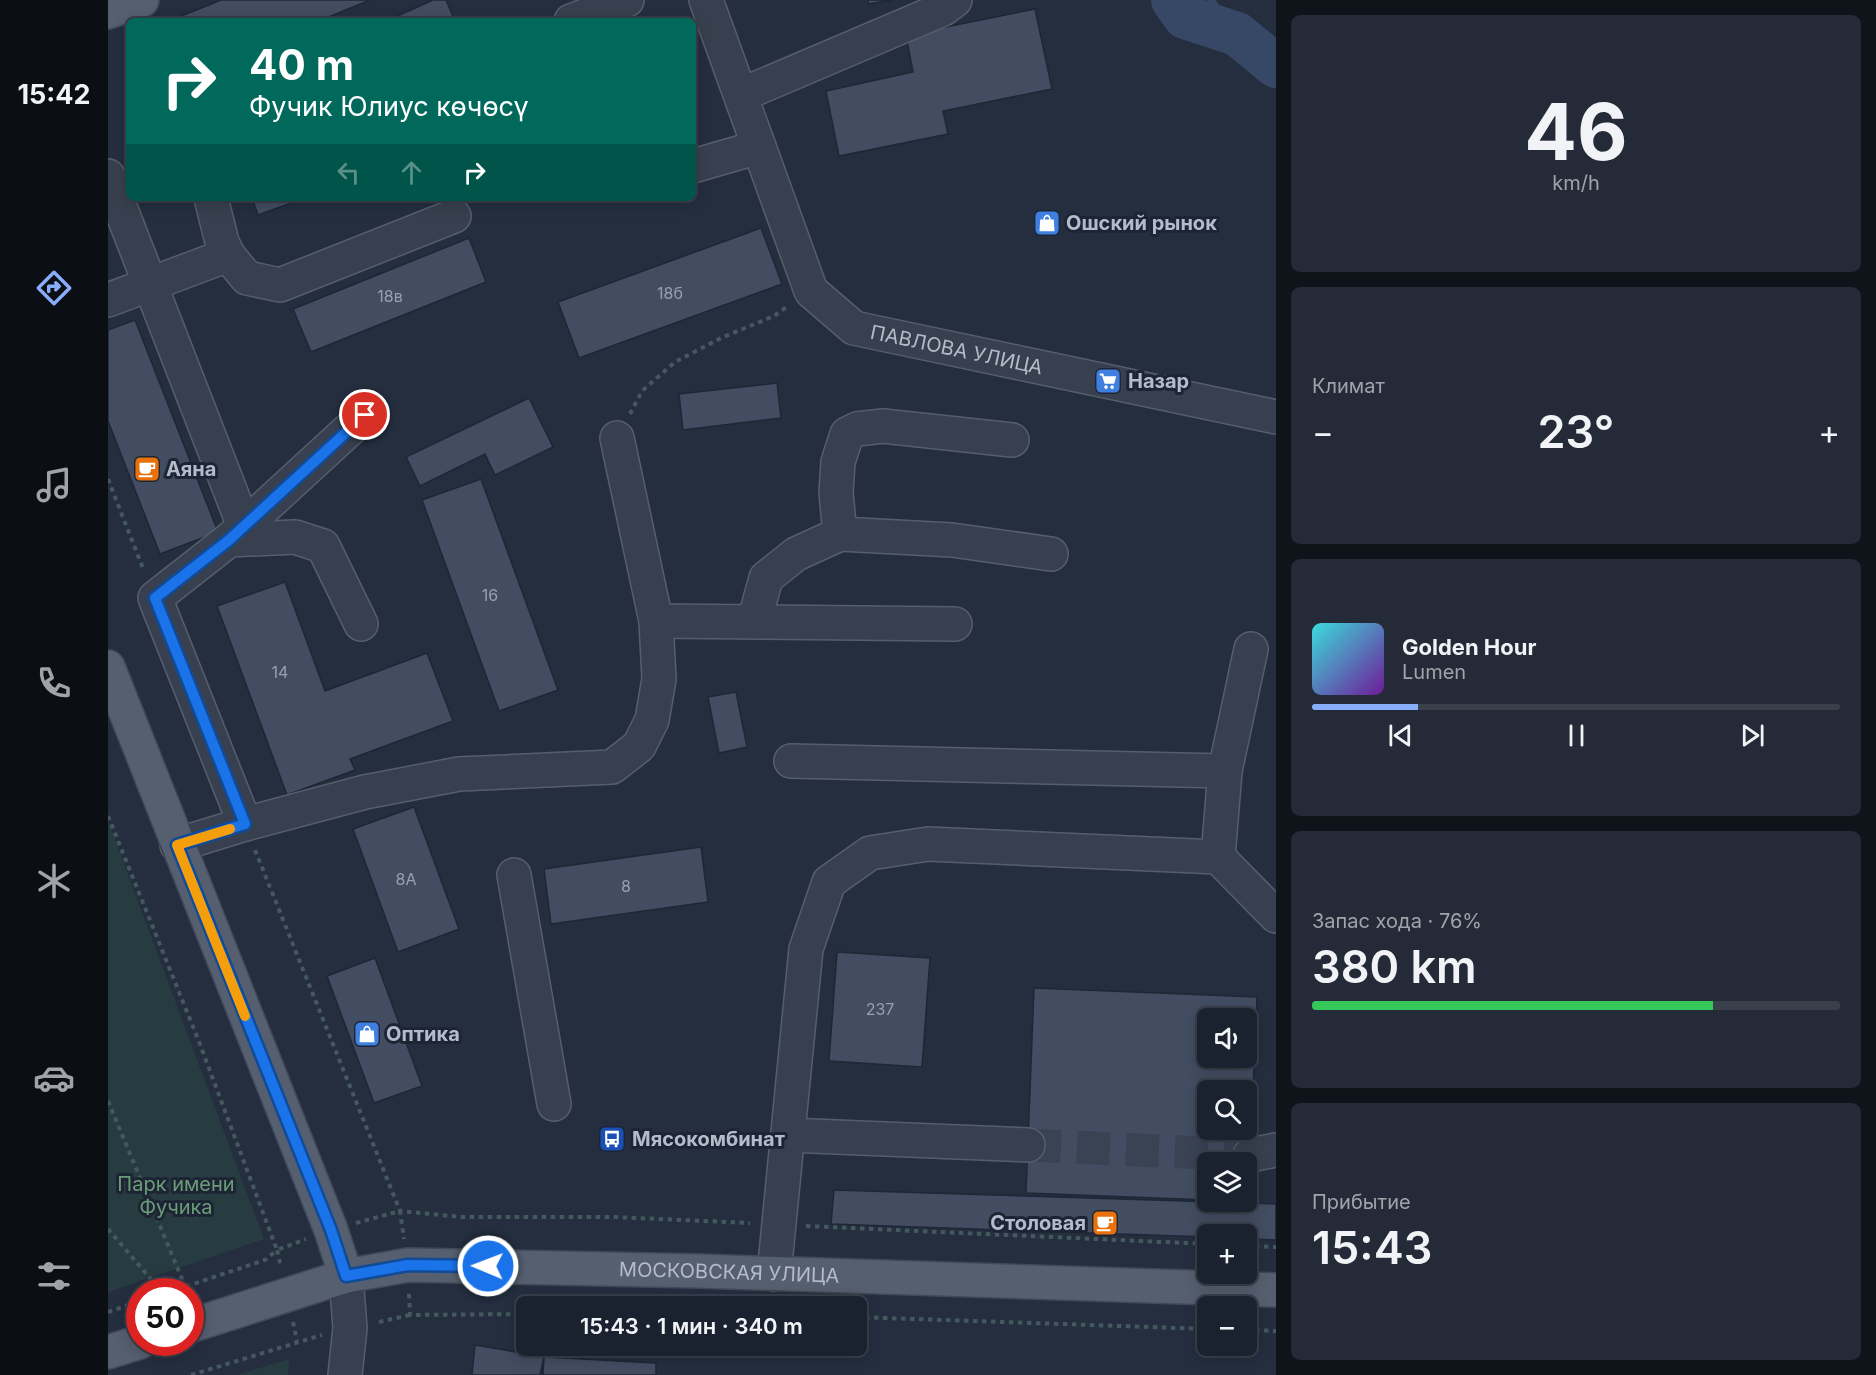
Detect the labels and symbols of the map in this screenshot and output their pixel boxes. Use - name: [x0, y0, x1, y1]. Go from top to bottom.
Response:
- shop icon: Ошский рынок: [1032, 208, 1062, 238]
- place label: Ошский рынок: [1066, 211, 1217, 235]
- house number: 18б: [657, 283, 683, 303]
- house number: 18в: [377, 286, 403, 306]
- street label: ПАВЛОВА УЛИЦА: [868, 320, 1045, 380]
- supermarket icon: Назар: [1093, 366, 1123, 396]
- place label: Назар: [1128, 369, 1189, 393]
- pin: [339, 389, 390, 440]
- cafe icon: Аяна: [132, 454, 162, 484]
- place label: Аяна: [166, 457, 216, 481]
- house number: 16: [482, 585, 498, 605]
- house number: 14: [272, 662, 288, 682]
- house number: 8А: [396, 869, 416, 889]
- house number: 8: [621, 876, 631, 896]
- house number: 237: [866, 999, 894, 1019]
- shop icon: Оптика: [352, 1019, 382, 1049]
- place label: Оптика: [386, 1022, 460, 1046]
- bus stop icon: Мясокомбинат: [597, 1124, 627, 1154]
- place label: Мясокомбинат: [632, 1127, 785, 1151]
- park label: Парк имени Фучика: [117, 1172, 235, 1219]
- cafe icon: Столовая: [1090, 1208, 1120, 1238]
- place label: Столовая: [990, 1211, 1086, 1235]
- position arrow: [456, 1234, 520, 1298]
- street label: МОСКОВСКАЯ УЛИЦА: [619, 1257, 840, 1288]
- speed limit sign: 50: [126, 1278, 204, 1356]

